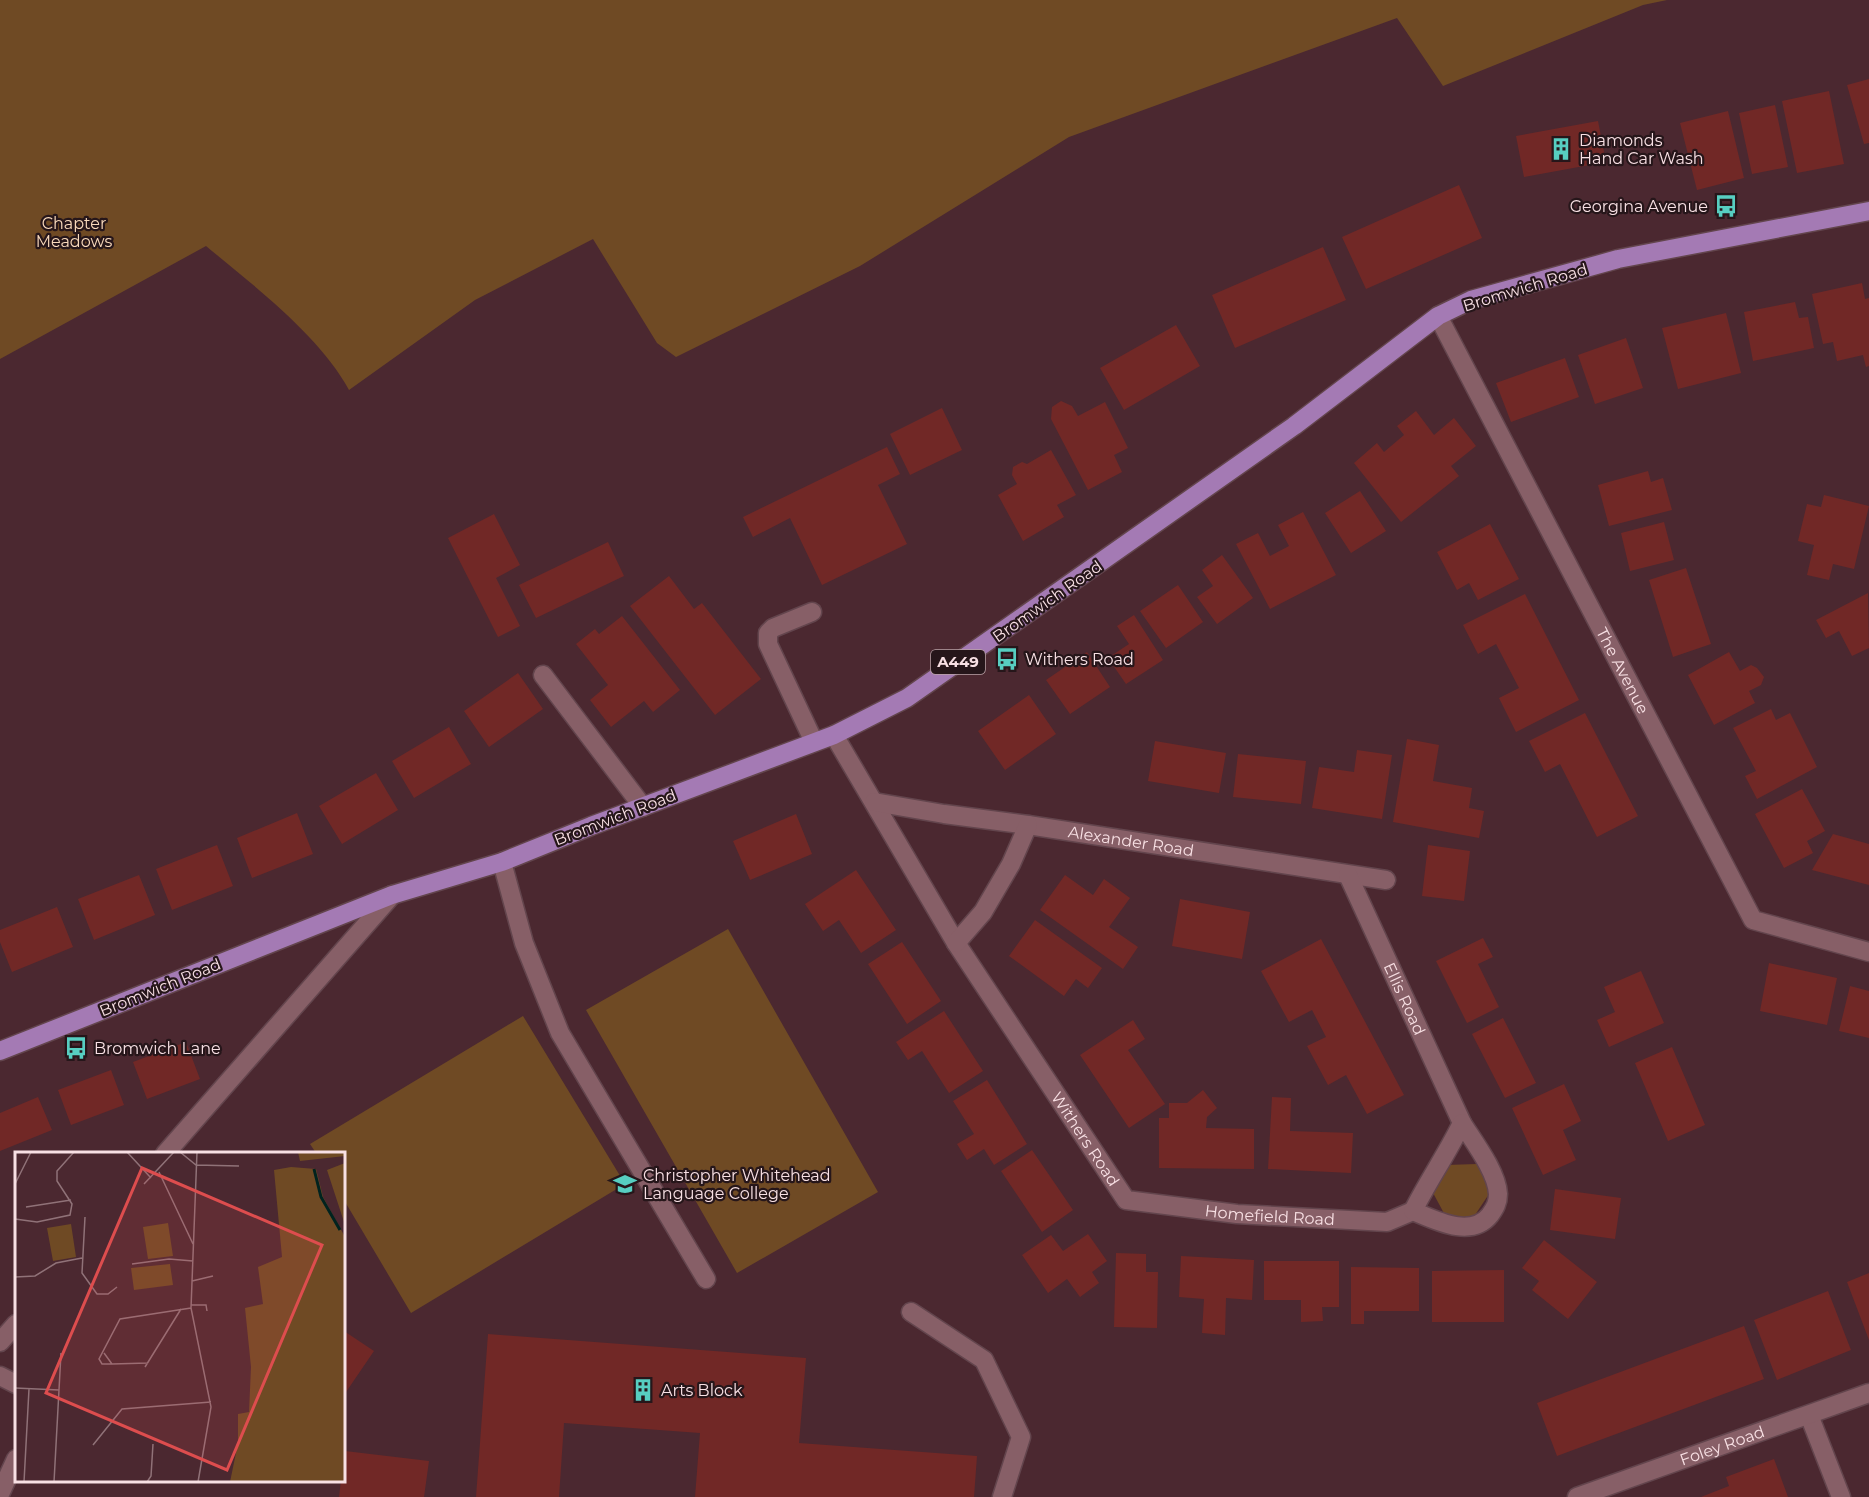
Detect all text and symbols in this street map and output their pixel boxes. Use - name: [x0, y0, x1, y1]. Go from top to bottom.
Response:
- place label: Diamonds Hand Car Wash: [1579, 131, 1704, 168]
- building icon: Diamonds Hand Car Wash: [1548, 136, 1574, 162]
- bus stop icon: Georgina Avenue: [1713, 193, 1739, 219]
- place label: Georgina Avenue: [1570, 197, 1708, 216]
- park label: Chapter Meadows: [36, 214, 112, 251]
- street label: Bromwich Road: [1461, 260, 1590, 315]
- street label: Bromwich Road: [989, 557, 1106, 646]
- street label: The Avenue: [1592, 625, 1653, 717]
- bus stop icon: Withers Road: [994, 646, 1020, 672]
- road number: A449: [931, 650, 985, 674]
- place label: Withers Road: [1025, 650, 1134, 669]
- street label: Bromwich Road: [551, 785, 679, 849]
- street label: Alexander Road: [1067, 822, 1195, 860]
- street label: Bromwich Road: [97, 954, 224, 1020]
- street label: Ellis Road: [1380, 960, 1429, 1038]
- bus stop icon: Bromwich Lane: [63, 1035, 89, 1061]
- place label: Bromwich Lane: [94, 1039, 221, 1058]
- street label: Withers Road: [1047, 1088, 1123, 1190]
- inset map: [15, 1152, 345, 1482]
- place label: Christopher Whitehead Language College: [643, 1166, 831, 1203]
- school or university icon: Christopher Whitehead Language College: [612, 1171, 638, 1197]
- street label: Homefield Road: [1204, 1201, 1335, 1229]
- building icon: Arts Block: [630, 1377, 656, 1403]
- place label: Arts Block: [661, 1381, 743, 1400]
- street label: Foley Road: [1677, 1422, 1767, 1470]

